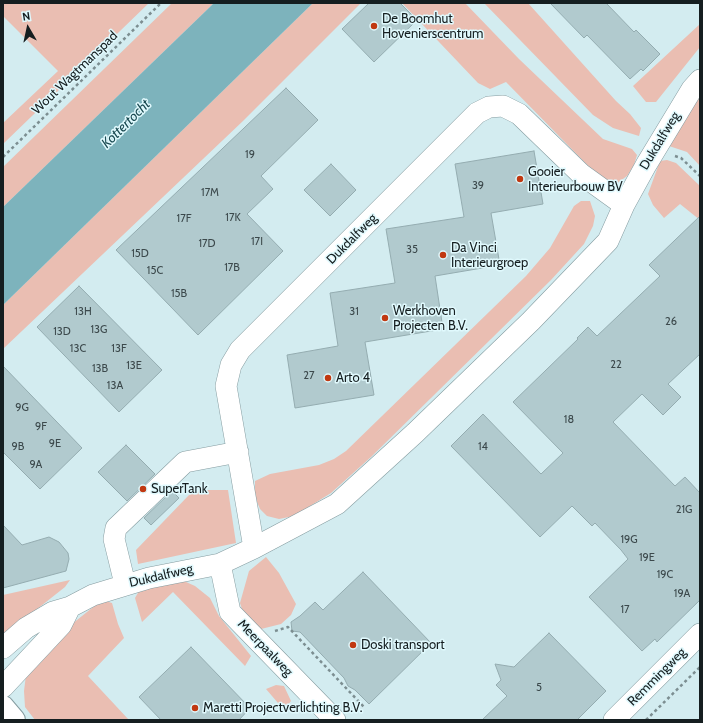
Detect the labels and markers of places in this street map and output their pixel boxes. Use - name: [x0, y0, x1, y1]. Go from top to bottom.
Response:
- place label: De Boomhut Hovenierscentrum: [382, 11, 483, 42]
- marker: De Boomhut Hovenierscentrum: [369, 21, 379, 31]
- place label: Gooier Interieurbouw BV: [528, 164, 623, 195]
- marker: Gooier Interieurbouw BV: [515, 174, 525, 184]
- place label: Da Vinci Interieurgroep: [451, 240, 528, 271]
- marker: Da Vinci Interieurgroep: [438, 250, 448, 260]
- place label: Werkhoven Projecten B.V.: [393, 303, 468, 334]
- marker: Werkhoven Projecten B.V.: [380, 313, 390, 323]
- place label: Arto 4: [336, 370, 370, 386]
- marker: Arto 4: [323, 373, 333, 383]
- place label: SuperTank: [151, 481, 208, 497]
- marker: SuperTank: [138, 484, 148, 494]
- place label: Doski transport: [361, 637, 445, 653]
- marker: Doski transport: [348, 640, 358, 650]
- place label: Maretti Projectverlichting B.V.: [203, 700, 362, 716]
- marker: Maretti Projectverlichting B.V.: [190, 703, 200, 713]

